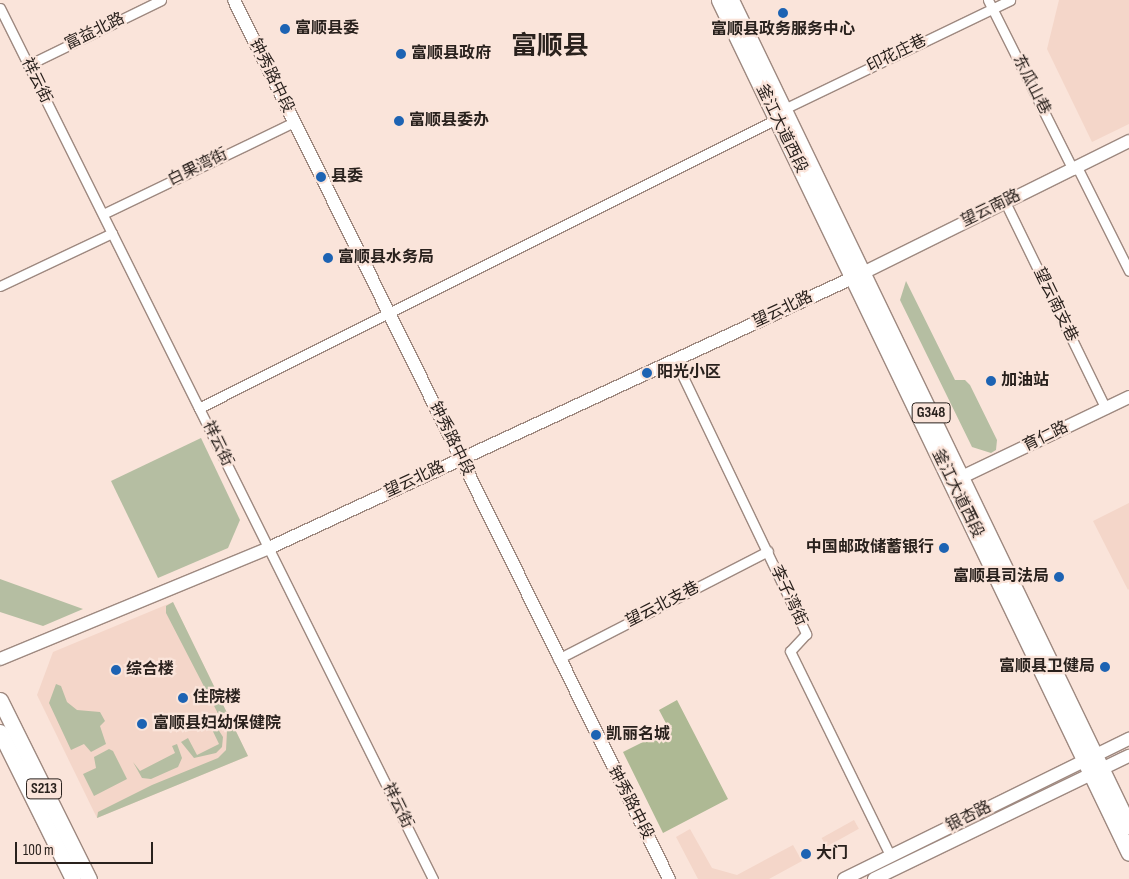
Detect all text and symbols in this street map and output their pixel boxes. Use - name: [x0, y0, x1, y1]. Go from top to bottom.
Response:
- marker: 富顺县政务服务中心: [777, 7, 789, 19]
- street label: 富益北路: [62, 9, 128, 55]
- place label: 富顺县委: [295, 19, 359, 39]
- place label: 富顺县政务服务中心: [711, 20, 855, 40]
- marker: 富顺县委: [279, 23, 291, 35]
- district label: 富顺县: [511, 31, 589, 63]
- street label: 印花庄巷: [864, 31, 930, 77]
- street label: 钟秀路中段: [245, 36, 297, 116]
- place label: 富顺县政府: [411, 44, 491, 64]
- marker: 富顺县政府: [395, 48, 407, 60]
- street label: 东瓜山巷: [1008, 52, 1054, 118]
- street label: 祥云街: [17, 55, 55, 107]
- street label: 釜江大道西段: [751, 82, 811, 176]
- place label: 富顺县委办: [409, 111, 489, 131]
- marker: 富顺县委办: [393, 115, 405, 127]
- street label: 白果湾街: [165, 145, 231, 191]
- place label: 县委: [331, 167, 363, 187]
- marker: 县委: [315, 171, 327, 183]
- street label: 望云南路: [958, 186, 1024, 232]
- place label: 富顺县水务局: [338, 248, 434, 268]
- marker: 富顺县水务局: [322, 252, 334, 264]
- street label: 望云南支巷: [1029, 265, 1081, 345]
- street label: 望云北路: [750, 288, 816, 332]
- place label: 阳光小区: [657, 363, 721, 383]
- marker: 阳光小区: [641, 367, 653, 379]
- place label: 加油站: [1001, 371, 1049, 391]
- marker: 加油站: [985, 375, 997, 387]
- street label: 钟秀路中段: [425, 399, 477, 479]
- road number: G348: [911, 400, 951, 426]
- street label: 祥云街: [198, 418, 236, 470]
- street label: 育仁路: [1020, 418, 1072, 456]
- street label: 釜江大道西段: [927, 447, 987, 541]
- street label: 望云北路: [382, 458, 448, 502]
- place label: 中国邮政储蓄银行: [806, 538, 934, 558]
- marker: 中国邮政储蓄银行: [938, 542, 950, 554]
- street label: 李子湾街: [766, 563, 810, 629]
- place label: 富顺县司法局: [953, 567, 1049, 587]
- marker: 富顺县司法局: [1053, 571, 1065, 583]
- street label: 望云北支巷: [623, 578, 703, 632]
- place label: 富顺县卫健局: [999, 657, 1095, 677]
- place label: 综合楼: [126, 660, 174, 680]
- marker: 富顺县卫健局: [1099, 661, 1111, 673]
- marker: 综合楼: [110, 664, 122, 676]
- place label: 住院楼: [193, 688, 241, 708]
- marker: 住院楼: [177, 692, 189, 704]
- place label: 富顺县妇幼保健院: [153, 714, 281, 734]
- marker: 富顺县妇幼保健院: [135, 717, 149, 731]
- place label: 凯丽名城: [606, 725, 670, 745]
- marker: 凯丽名城: [590, 729, 602, 741]
- street label: 钟秀路中段: [603, 763, 657, 843]
- road number: S213: [25, 776, 63, 802]
- street label: 祥云街: [378, 780, 416, 832]
- street label: 银杏路: [943, 798, 995, 836]
- scale bar: [18, 832, 155, 864]
- text: 100 m: [23, 841, 54, 860]
- place label: 大门: [816, 844, 848, 864]
- marker: 大门: [800, 848, 812, 860]

